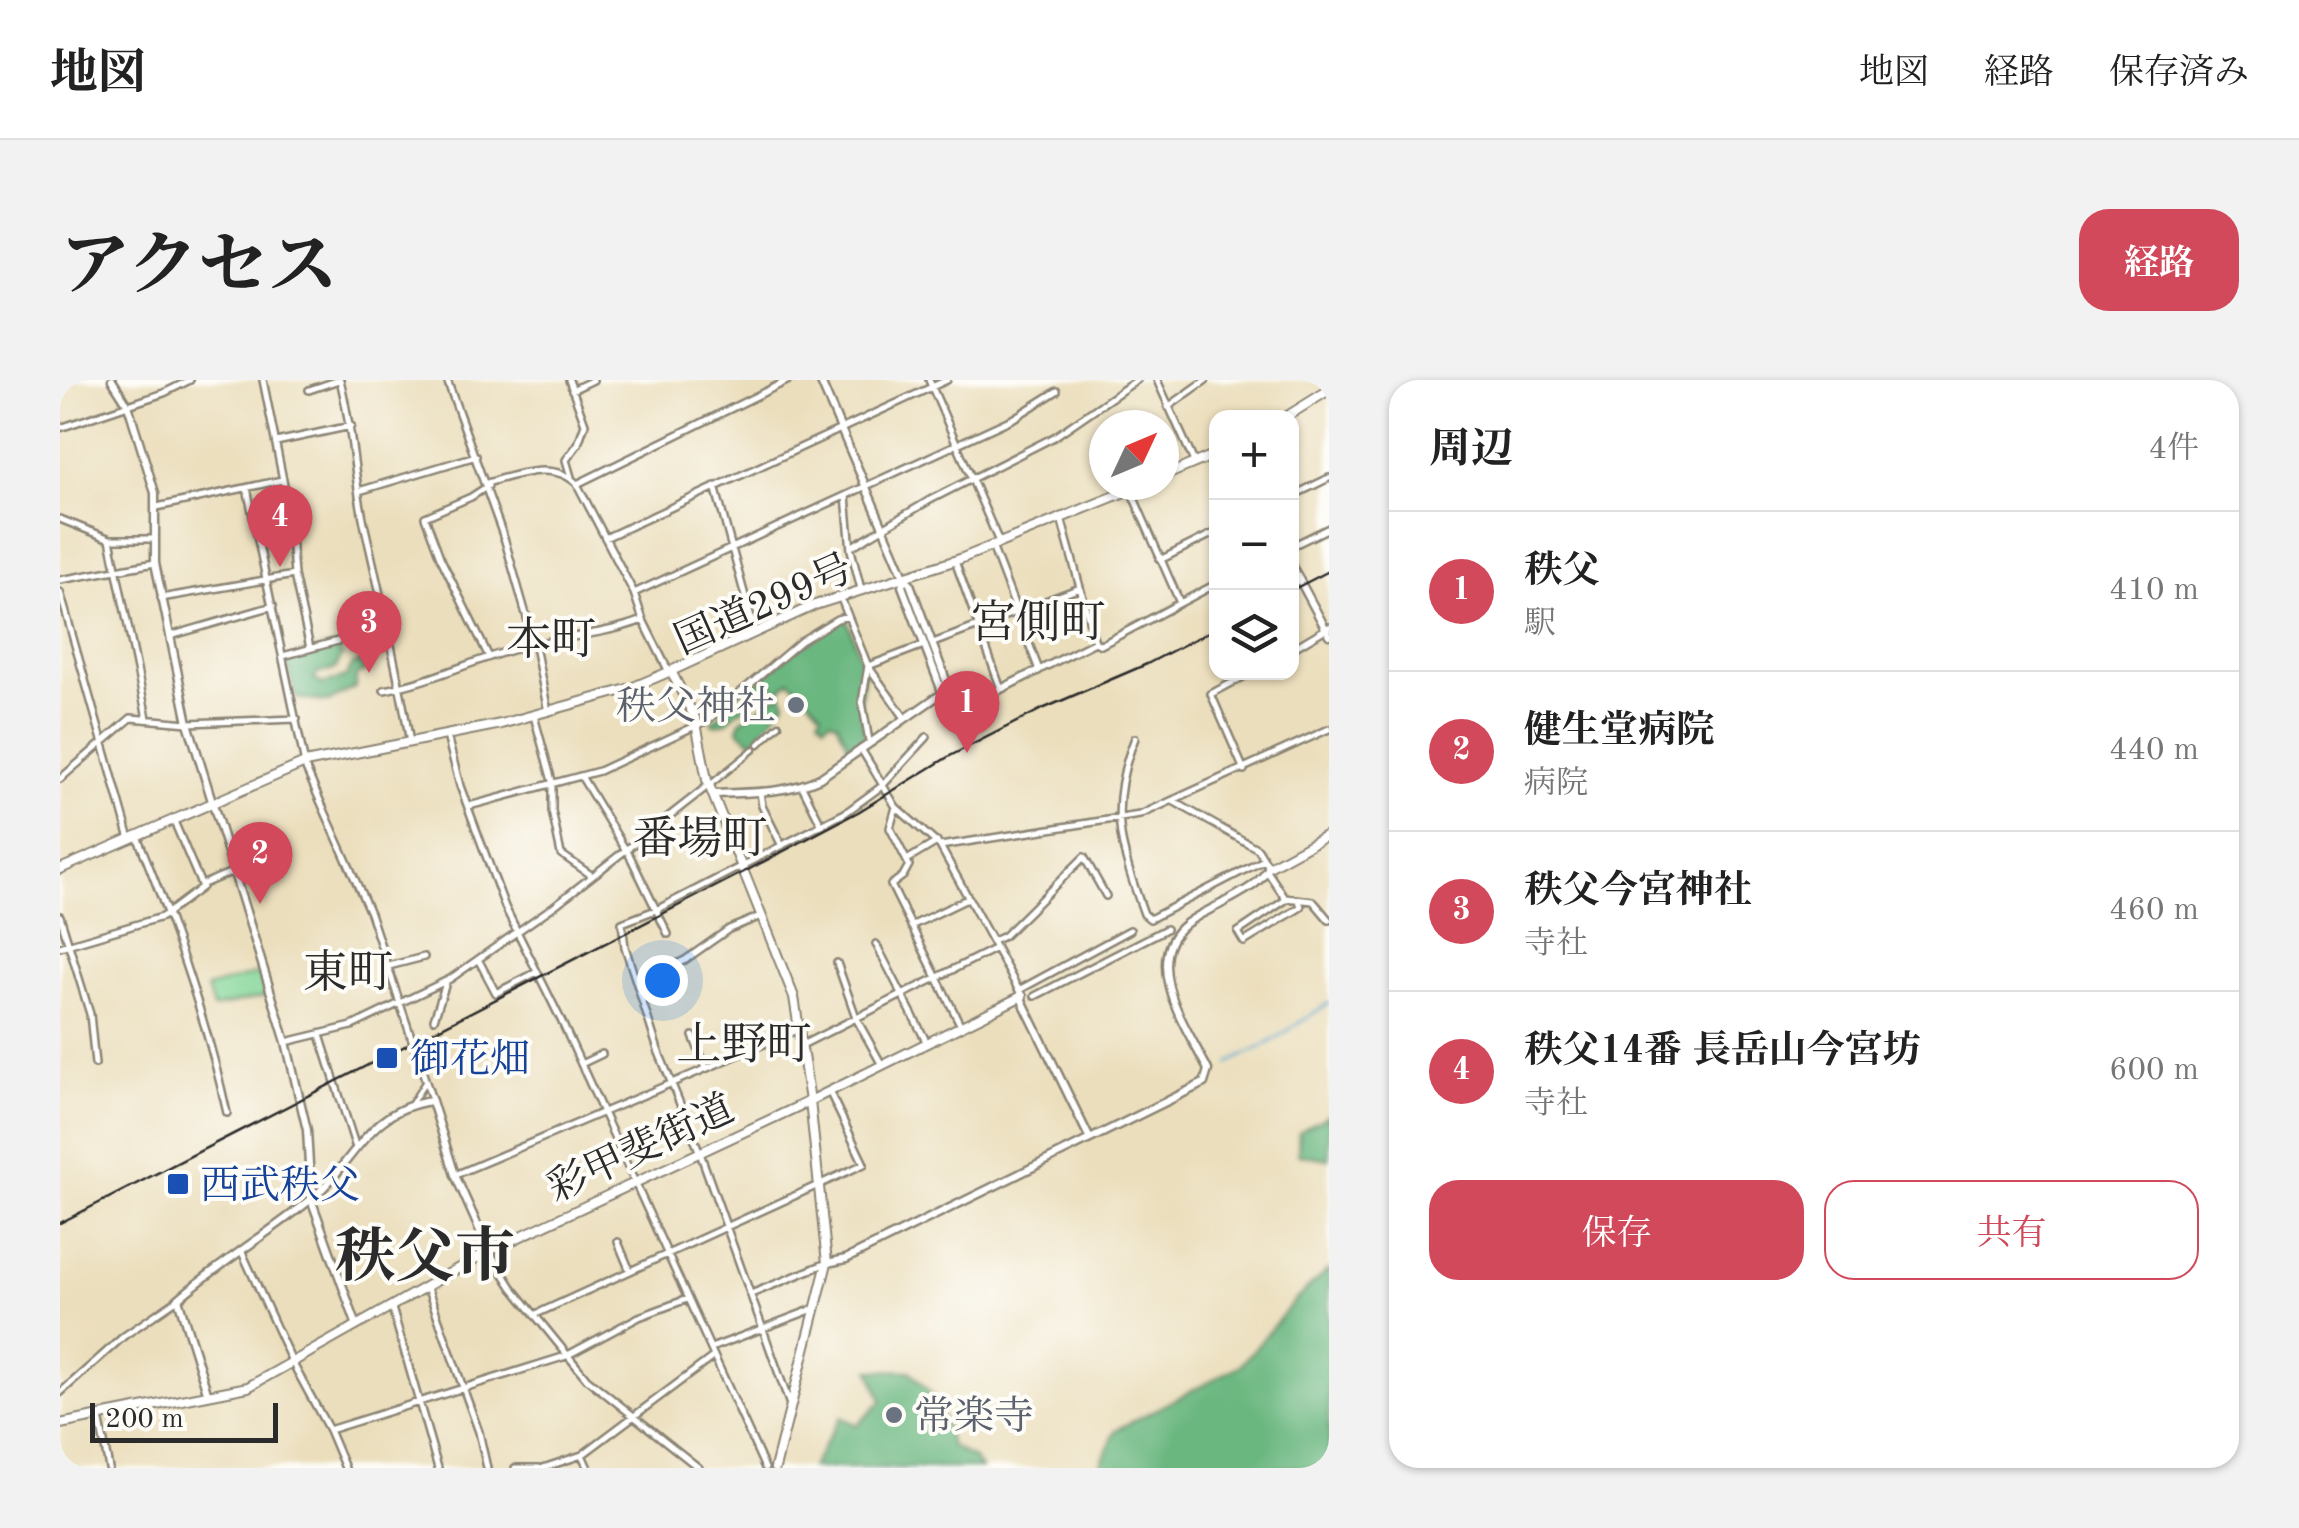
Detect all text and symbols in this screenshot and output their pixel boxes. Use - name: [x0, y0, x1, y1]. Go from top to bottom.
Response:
- text: 地図: [50, 51, 146, 99]
- text: 地図: [1859, 56, 1929, 91]
- text: 経路: [1984, 56, 2054, 91]
- text: 保存済み: [2109, 56, 2249, 91]
- button: 経路: [2079, 209, 2239, 311]
- text: アクセス: [60, 235, 338, 305]
- north arrow: [1089, 410, 1179, 500]
- map controls: [1209, 410, 1299, 680]
- button: +: [1209, 410, 1299, 500]
- text: 周辺: [1429, 430, 1513, 472]
- text: 4件: [2148, 434, 2199, 466]
- pin: 4: [248, 484, 312, 567]
- button: −: [1209, 500, 1299, 590]
- street label: 国道299号: [668, 546, 859, 663]
- text: 秩父: [1524, 553, 1600, 591]
- text: 1: [1452, 575, 1471, 607]
- text: 410 m: [2109, 575, 2199, 607]
- pin: 3: [336, 590, 402, 673]
- button: layers: [1209, 590, 1299, 680]
- district label: 宮側町: [970, 599, 1106, 648]
- text: 駅: [1524, 609, 1556, 641]
- district label: 本町: [506, 616, 596, 665]
- pin: 1: [934, 670, 1000, 753]
- place label: 秩父神社: [616, 685, 776, 729]
- marker: 秩父神社: [785, 694, 807, 716]
- text: 健生堂病院: [1524, 713, 1714, 751]
- text: 2: [1452, 735, 1471, 767]
- text: 440 m: [2109, 735, 2199, 767]
- text: 病院: [1524, 769, 1588, 801]
- district label: 番場町: [632, 815, 768, 864]
- pin: 2: [228, 822, 292, 904]
- text: 秩父今宮神社: [1524, 873, 1752, 911]
- text: 3: [1452, 895, 1471, 927]
- text: 460 m: [2109, 895, 2199, 927]
- text: 寺社: [1524, 929, 1588, 961]
- district label: 東町: [303, 949, 393, 998]
- your location: [637, 955, 688, 1006]
- district label: 上野町: [676, 1021, 812, 1070]
- text: 秩父14番 長岳山今宮坊: [1524, 1033, 1921, 1071]
- place label: 御花畑: [410, 1038, 530, 1082]
- marker: 御花畑: [374, 1045, 400, 1071]
- text: 4: [1452, 1055, 1471, 1087]
- text: 600 m: [2109, 1055, 2199, 1087]
- street label: 彩甲斐街道: [541, 1087, 741, 1211]
- text: 寺社: [1524, 1089, 1588, 1121]
- place label: 西武秩父: [200, 1164, 360, 1208]
- marker: 西武秩父: [165, 1171, 191, 1197]
- button: 保存: [1429, 1180, 1804, 1280]
- button: 共有: [1824, 1180, 2199, 1280]
- district label: 秩父市: [335, 1224, 515, 1290]
- place label: 常楽寺: [914, 1395, 1034, 1439]
- scale bar: [90, 1398, 278, 1442]
- marker: 常楽寺: [883, 1404, 905, 1426]
- text: 200 m: [105, 1406, 184, 1434]

